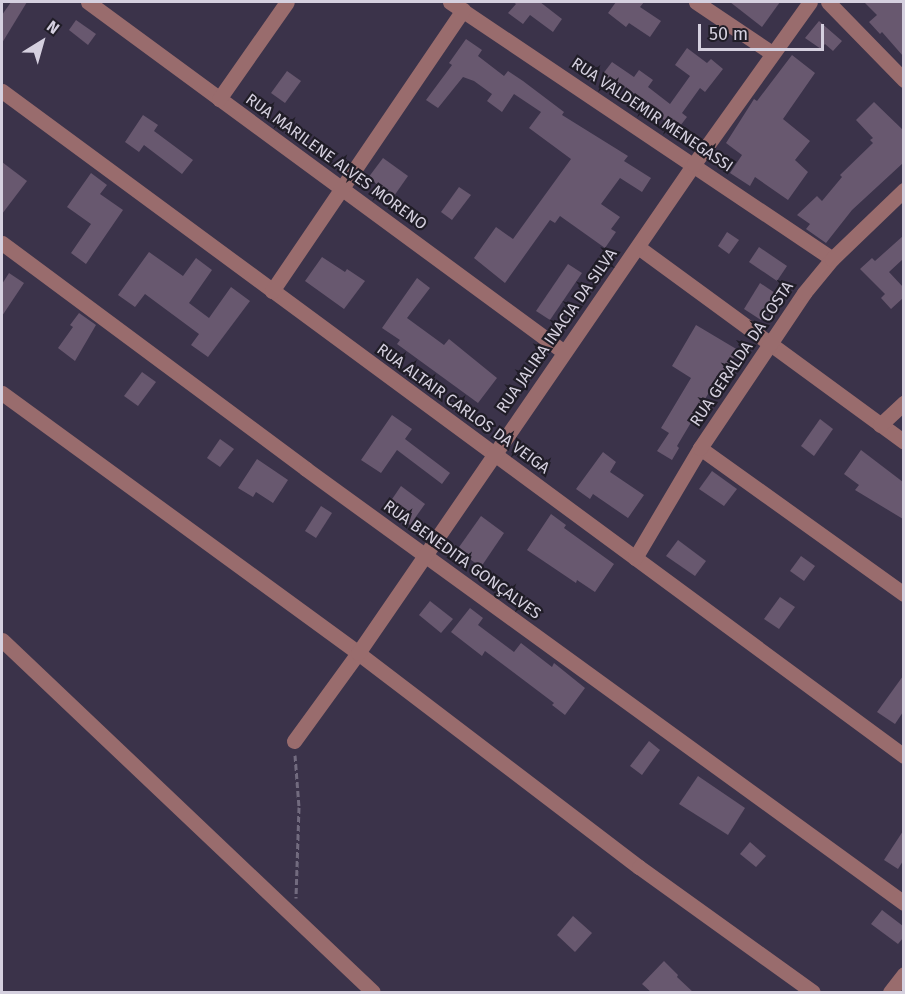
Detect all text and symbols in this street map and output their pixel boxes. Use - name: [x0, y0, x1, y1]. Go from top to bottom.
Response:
- north arrow: [12, 12, 72, 72]
- scale bar: [701, 12, 827, 50]
- text: N: [43, 16, 63, 38]
- text: 50 m: [709, 23, 748, 45]
- street label: RUA VALDEMIR MENEGASSI: [568, 54, 736, 176]
- street label: RUA MARILENE ALVES MORENO: [242, 90, 430, 234]
- street label: RUA JALIRA INACIA DA SILVA: [493, 245, 621, 417]
- street label: RUA GERALDA DA COSTA: [686, 278, 798, 430]
- street label: RUA ALTAIR CARLOS DA VEIGA: [373, 340, 553, 478]
- street label: RUA BENEDITA GONÇALVES: [379, 496, 545, 624]

